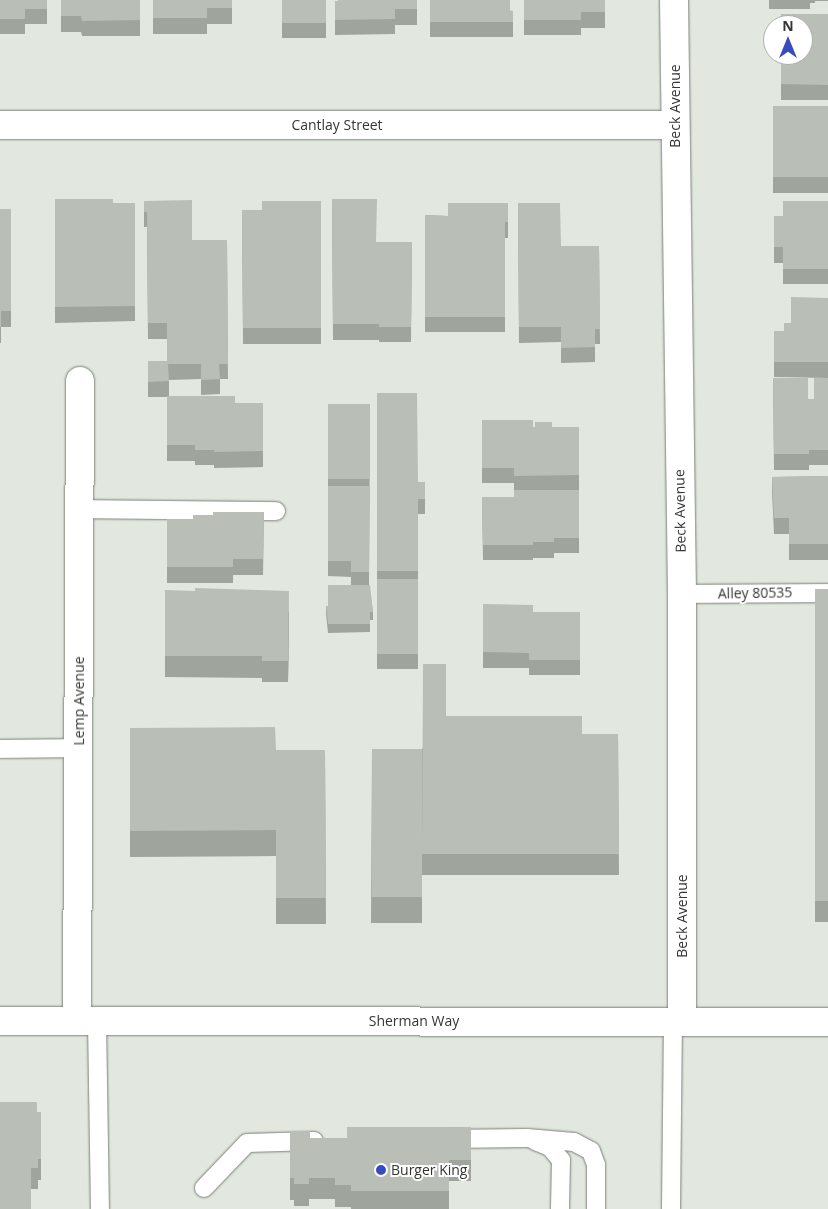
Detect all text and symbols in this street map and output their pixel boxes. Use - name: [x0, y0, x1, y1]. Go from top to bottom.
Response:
- north arrow: [763, 15, 813, 65]
- text: N: [782, 16, 794, 35]
- street label: Beck Avenue: [667, 64, 683, 148]
- street label: Cantlay Street: [291, 117, 383, 133]
- street label: Beck Avenue: [671, 469, 689, 553]
- street label: Alley 80535: [718, 584, 792, 602]
- street label: Lemp Avenue: [71, 656, 87, 746]
- street label: Beck Avenue: [674, 874, 690, 958]
- street label: Sherman Way: [369, 1013, 459, 1029]
- place label: Burger King: [391, 1162, 467, 1178]
- marker: Burger King: [375, 1164, 387, 1176]

